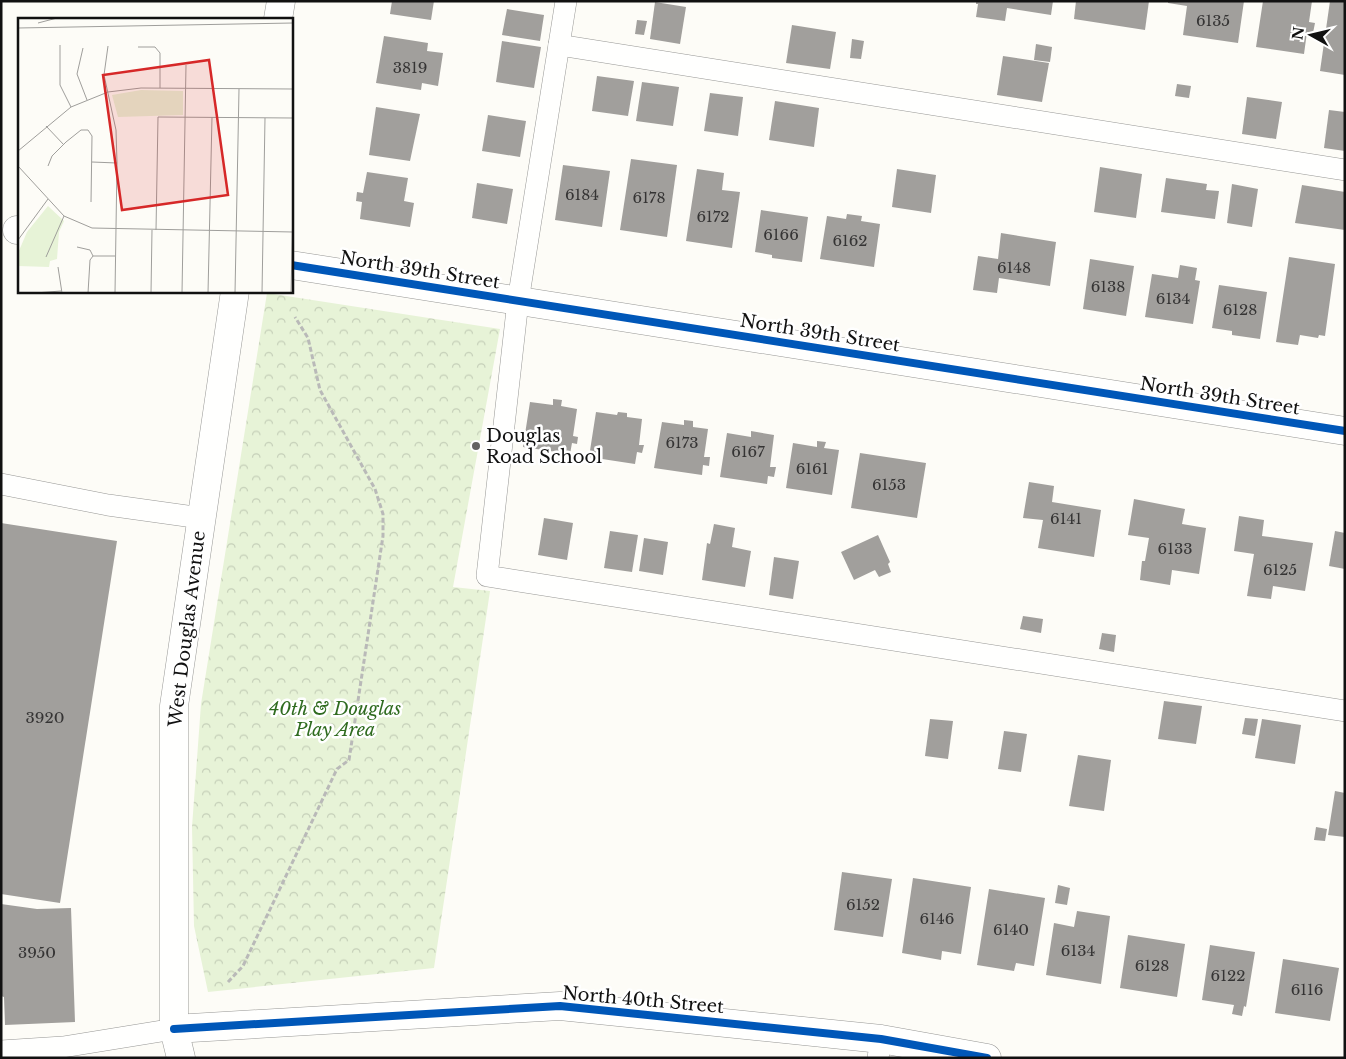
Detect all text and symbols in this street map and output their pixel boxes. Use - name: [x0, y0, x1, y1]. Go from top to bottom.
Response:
- north arrow: [1286, 10, 1336, 60]
- house number: 6135: [1196, 11, 1230, 30]
- inset map: [18, 18, 292, 292]
- text: N: [1288, 25, 1308, 41]
- house number: 3819: [393, 58, 427, 77]
- house number: 6184: [565, 185, 599, 204]
- house number: 6178: [633, 188, 665, 207]
- house number: 6172: [696, 207, 730, 226]
- house number: 6166: [763, 225, 799, 244]
- house number: 6162: [832, 231, 868, 250]
- street label: North 39th Street: [338, 246, 502, 294]
- house number: 6148: [997, 258, 1031, 277]
- house number: 6138: [1091, 277, 1125, 296]
- house number: 6134: [1156, 289, 1190, 308]
- house number: 6128: [1223, 300, 1257, 319]
- street label: North 39th Street: [738, 309, 902, 357]
- street label: North 39th Street: [1138, 372, 1302, 420]
- place label: Douglas Road School: [486, 425, 602, 468]
- house number: 6173: [665, 433, 699, 452]
- marker: Douglas Road School: [470, 440, 482, 452]
- house number: 6167: [731, 442, 765, 461]
- house number: 6161: [796, 459, 828, 478]
- house number: 6153: [872, 475, 906, 494]
- house number: 6141: [1050, 509, 1082, 528]
- street label: West Douglas Avenue: [164, 530, 210, 729]
- house number: 6133: [1158, 539, 1192, 558]
- house number: 6125: [1263, 560, 1297, 579]
- park label: 40th & Douglas Play Area: [269, 698, 401, 741]
- house number: 3920: [26, 708, 64, 727]
- house number: 6152: [846, 895, 880, 914]
- house number: 6146: [920, 909, 954, 928]
- house number: 6140: [993, 920, 1029, 939]
- house number: 6134: [1061, 941, 1095, 960]
- house number: 3950: [18, 943, 56, 962]
- house number: 6128: [1135, 956, 1169, 975]
- house number: 6122: [1211, 966, 1245, 985]
- house number: 6116: [1291, 980, 1323, 999]
- street label: North 40th Street: [561, 982, 725, 1018]

